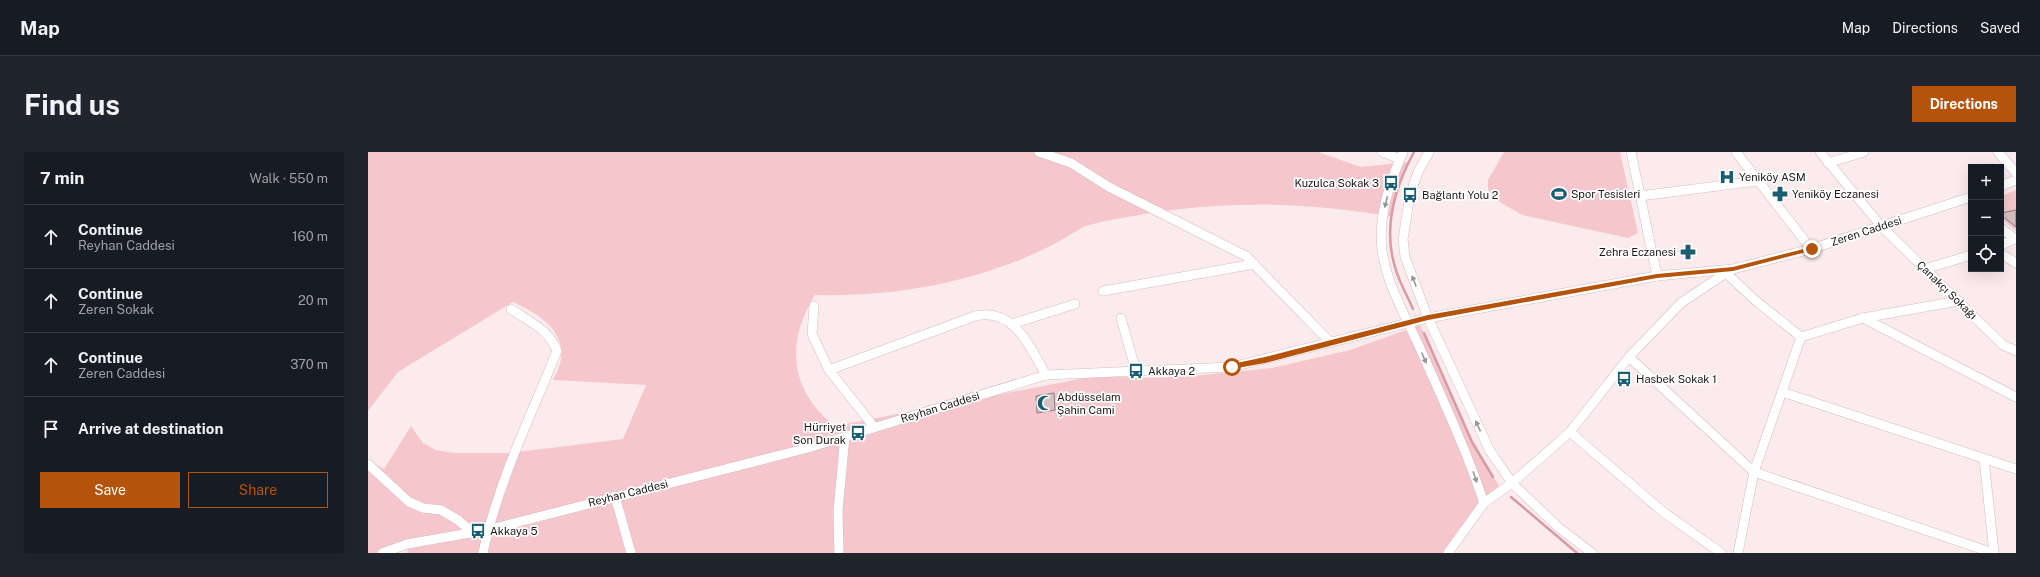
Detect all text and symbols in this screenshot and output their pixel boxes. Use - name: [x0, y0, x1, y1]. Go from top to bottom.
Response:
- text: Map: [20, 17, 60, 39]
- text: Map: [1842, 20, 1870, 36]
- text: Directions: [1892, 20, 1958, 36]
- text: Saved: [1980, 20, 2020, 36]
- button: Directions: [1912, 86, 2016, 122]
- text: Find us: [24, 88, 120, 121]
- map controls: [1968, 164, 2004, 272]
- button: +: [1968, 164, 2004, 200]
- text: 7 min: [40, 168, 84, 188]
- hospital icon: Yeniköy ASM: [1718, 168, 1736, 186]
- text: Walk · 550 m: [250, 171, 328, 186]
- place label: Yeniköy ASM: [1739, 171, 1806, 183]
- bus stop icon: Kuzulca Sokak 3: [1382, 174, 1400, 192]
- place label: Kuzulca Sokak 3: [1295, 177, 1379, 189]
- sports icon: Spor Tesisleri: [1550, 185, 1568, 203]
- pharmacy icon: Yeniköy Eczanesi: [1771, 185, 1789, 203]
- bus stop icon: Bağlantı Yolu 2: [1401, 186, 1419, 204]
- place label: Spor Tesisleri: [1571, 188, 1640, 200]
- place label: Yeniköy Eczanesi: [1792, 188, 1879, 200]
- place label: Bağlantı Yolu 2: [1422, 189, 1499, 201]
- one-way arrow: [1383, 196, 1389, 208]
- button: −: [1968, 200, 2004, 236]
- street label: Zeren Caddesi: [1829, 214, 1903, 248]
- text: Continue: [78, 221, 143, 238]
- icon: ahead: [40, 226, 62, 248]
- text: 160 m: [292, 229, 328, 244]
- button: locate: [1968, 236, 2004, 272]
- text: Reyhan Caddesi: [78, 238, 175, 253]
- route end: [1803, 240, 1821, 258]
- pharmacy icon: Zehra Eczanesi: [1679, 243, 1697, 261]
- place label: Zehra Eczanesi: [1599, 246, 1676, 258]
- street label: Çanakçı Sokağı: [1914, 258, 1979, 322]
- one-way arrow: [1410, 275, 1416, 287]
- text: Continue: [78, 285, 143, 302]
- icon: ahead: [40, 290, 62, 312]
- text: 20 m: [298, 293, 328, 308]
- text: Zeren Sokak: [78, 302, 154, 317]
- text: Continue: [78, 349, 143, 366]
- one-way arrow: [1421, 352, 1427, 363]
- icon: ahead: [40, 354, 62, 376]
- text: 370 m: [290, 357, 328, 372]
- route start: [1223, 358, 1241, 376]
- bus stop icon: Akkaya 2: [1127, 362, 1145, 380]
- place label: Akkaya 2: [1148, 365, 1195, 377]
- text: Zeren Caddesi: [78, 366, 165, 381]
- bus stop icon: Hasbek Sokak 1: [1615, 370, 1633, 388]
- place label: Hasbek Sokak 1: [1636, 373, 1717, 385]
- street label: Reyhan Caddesi: [899, 389, 981, 425]
- place label: Abdüsselam Şahin Cami: [1057, 391, 1121, 417]
- mosque icon: Abdüsselam Şahin Cami: [1036, 394, 1054, 412]
- icon: arrive: [40, 418, 62, 440]
- text: Arrive at destination: [78, 420, 223, 437]
- one-way arrow: [1475, 420, 1481, 431]
- place label: Hürriyet Son Durak: [793, 421, 846, 446]
- bus stop icon: Hürriyet Son Durak: [849, 424, 867, 442]
- button: Save: [40, 472, 180, 508]
- button: Share: [188, 472, 328, 508]
- one-way arrow: [1473, 472, 1479, 484]
- street label: Reyhan Caddesi: [587, 477, 669, 509]
- bus stop icon: Akkaya 5: [469, 522, 487, 540]
- place label: Akkaya 5: [490, 525, 537, 537]

